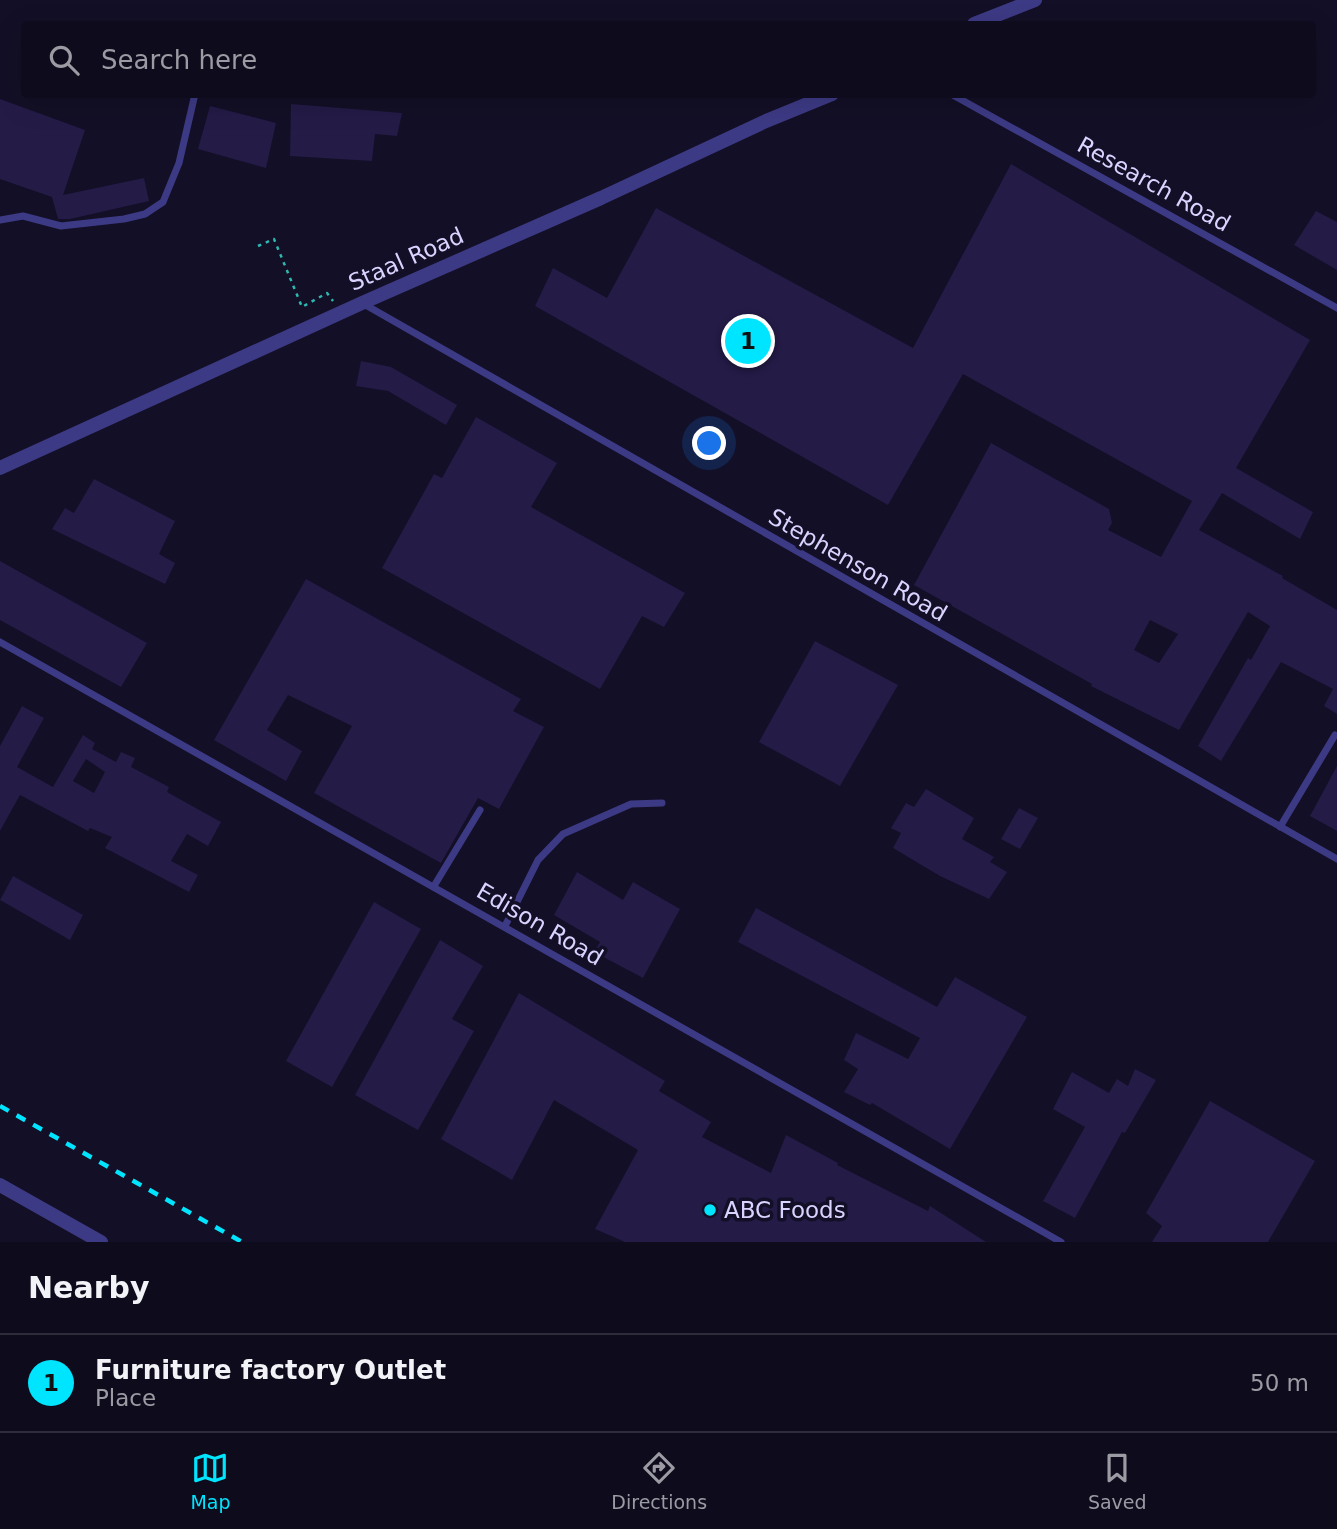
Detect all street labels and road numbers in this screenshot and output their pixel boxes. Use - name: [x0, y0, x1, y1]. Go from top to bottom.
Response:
- street label: Research Road: [1073, 131, 1235, 237]
- street label: Staal Road: [344, 222, 468, 296]
- street label: Stephenson Road: [764, 503, 952, 627]
- street label: Edison Road: [472, 877, 608, 971]

